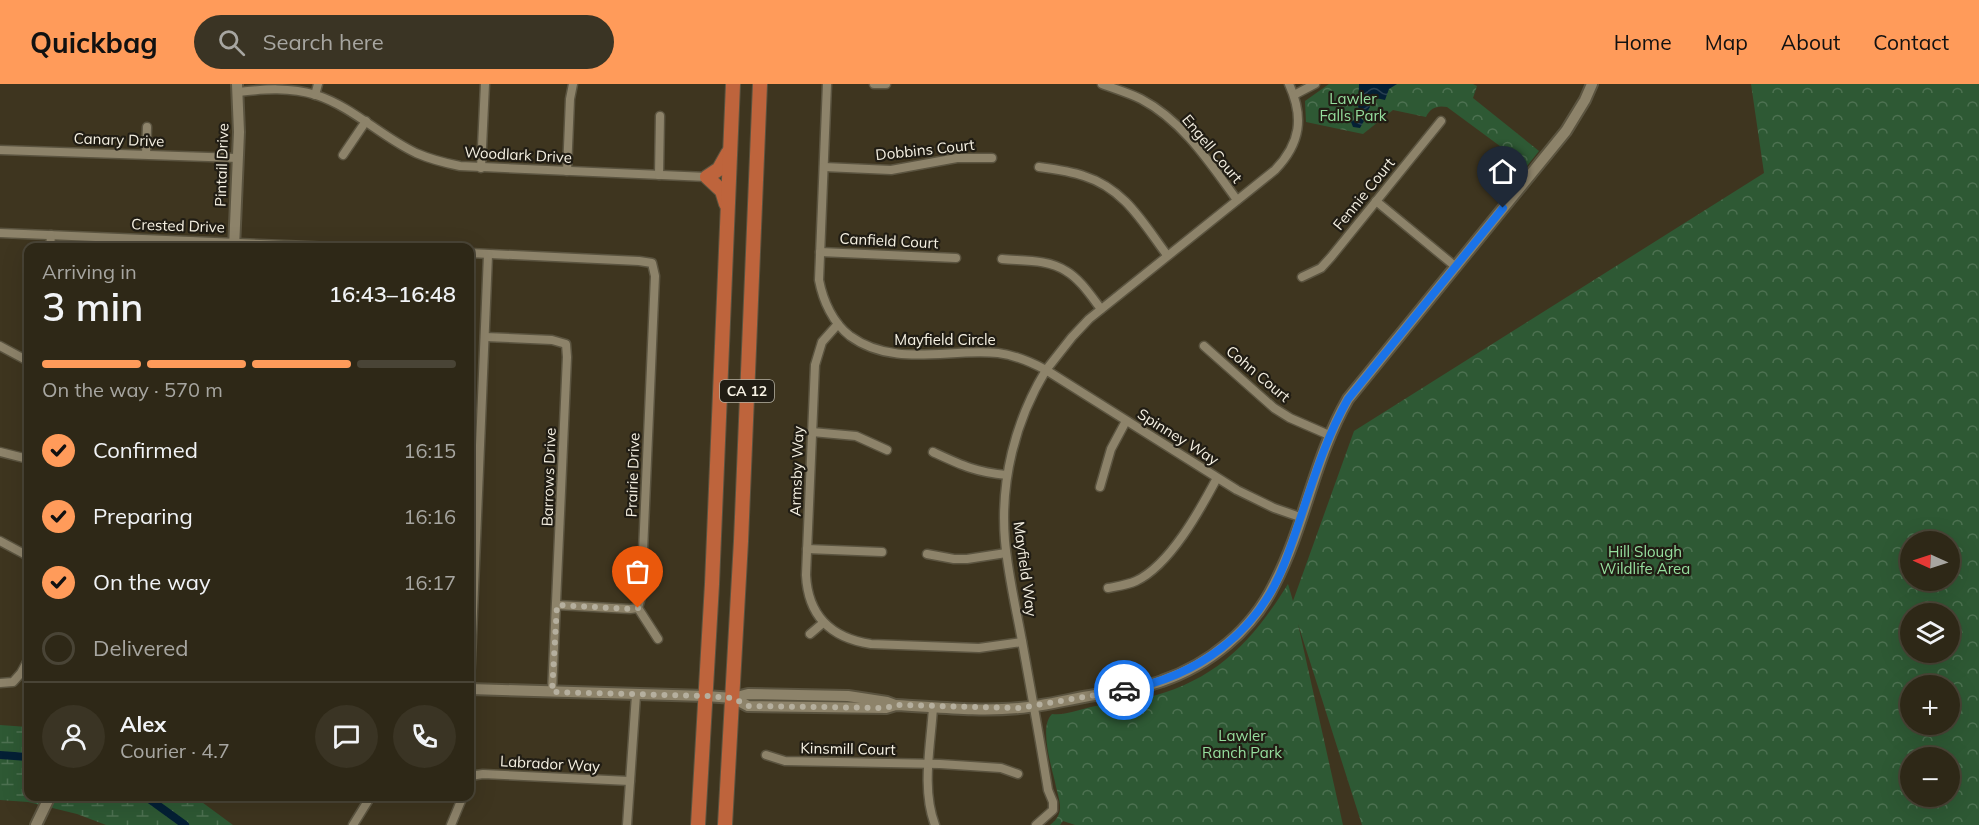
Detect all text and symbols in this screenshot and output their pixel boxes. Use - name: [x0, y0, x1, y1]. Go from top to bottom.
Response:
- search box: [194, 15, 614, 69]
- text: Quickbag: [30, 25, 158, 60]
- icon: search: [215, 26, 248, 59]
- text: Search here: [263, 28, 384, 56]
- text: Home: [1614, 29, 1672, 55]
- text: Map: [1705, 29, 1748, 55]
- text: About: [1781, 29, 1840, 55]
- text: Contact: [1873, 29, 1949, 55]
- park label: Lawler Falls Park: [1319, 89, 1387, 125]
- street label: Engell Court: [1178, 110, 1247, 187]
- street label: Pintail Drive: [211, 123, 232, 207]
- street label: Canary Drive: [73, 128, 165, 151]
- street label: Dobbins Court: [874, 135, 975, 164]
- street label: Woodlark Drive: [464, 142, 572, 167]
- pin: [1477, 146, 1528, 208]
- street label: Fennie Court: [1329, 154, 1399, 234]
- icon: home: [1486, 155, 1519, 188]
- street label: Crested Drive: [131, 214, 225, 237]
- street label: Canfield Court: [839, 228, 939, 253]
- text: Arriving in: [42, 259, 137, 284]
- text: 16:43–16:48: [329, 280, 456, 308]
- text: 3 min: [42, 282, 143, 331]
- street label: Mayfield Circle: [894, 330, 996, 349]
- street label: Cohn Court: [1222, 341, 1294, 406]
- text: On the way · 570 m: [42, 377, 223, 402]
- road number: CA 12: [720, 380, 774, 402]
- street label: Spinney Way: [1134, 404, 1222, 469]
- street label: Armsby Way: [785, 425, 808, 517]
- street label: Barrows Drive: [537, 427, 560, 527]
- street label: Prairie Drive: [622, 432, 643, 518]
- icon: check: [42, 434, 75, 467]
- text: Confirmed: [93, 436, 198, 464]
- text: 16:15: [403, 438, 456, 463]
- icon: check: [42, 500, 75, 533]
- text: Preparing: [93, 502, 193, 530]
- text: 16:16: [403, 504, 456, 529]
- street label: Mayfield Way: [1009, 520, 1042, 618]
- north arrow: [1900, 531, 1960, 591]
- map controls: [1900, 531, 1960, 807]
- park label: Hill Slough Wildlife Area: [1600, 542, 1690, 578]
- pin: [612, 546, 663, 608]
- icon: bag: [621, 555, 654, 588]
- icon: check: [42, 566, 75, 599]
- text: On the way: [93, 568, 211, 596]
- text: 16:17: [403, 570, 456, 595]
- button: layers: [1900, 603, 1960, 663]
- text: Delivered: [93, 634, 188, 662]
- courier: [1094, 660, 1154, 720]
- icon: car: [1108, 674, 1141, 707]
- button: +: [1900, 675, 1960, 735]
- button: person: [42, 705, 105, 768]
- button: chat: [315, 705, 378, 768]
- button: phone: [393, 705, 456, 768]
- text: Alex: [120, 710, 166, 738]
- park label: Lawler Ranch Park: [1202, 726, 1282, 762]
- text: Courier · 4.7: [120, 738, 230, 763]
- street label: Kinsmill Court: [800, 738, 896, 759]
- button: −: [1900, 747, 1960, 807]
- street label: Labrador Way: [500, 751, 601, 776]

